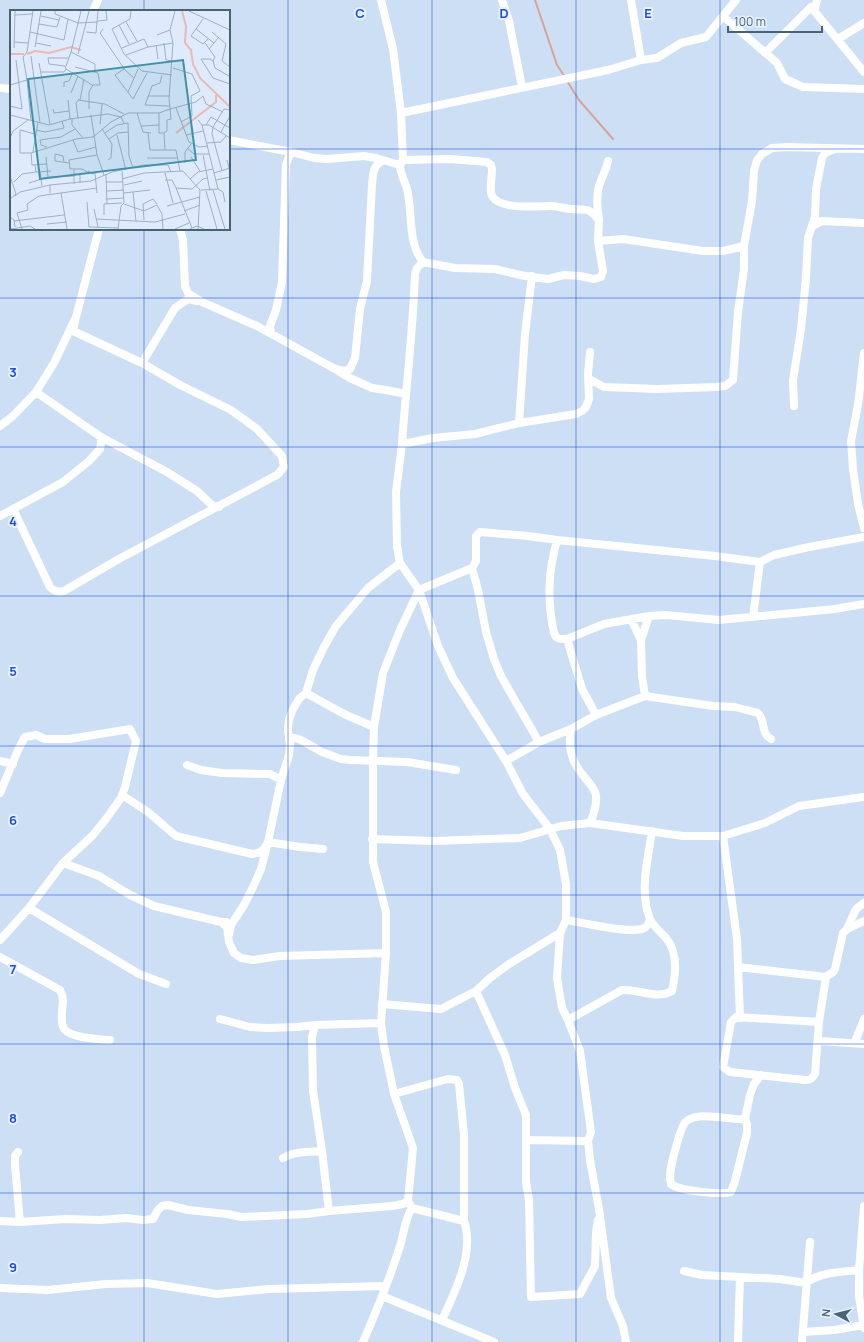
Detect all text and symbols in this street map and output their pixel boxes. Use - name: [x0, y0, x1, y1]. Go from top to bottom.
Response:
- text: C: [355, 4, 365, 22]
- text: D: [499, 4, 509, 22]
- text: E: [644, 4, 652, 22]
- scale bar: [728, 8, 822, 34]
- inset map: [10, 10, 230, 230]
- text: 100 m: [734, 13, 766, 30]
- text: 3: [9, 363, 17, 381]
- text: 4: [9, 512, 17, 530]
- text: 5: [9, 662, 17, 680]
- text: 6: [9, 811, 17, 829]
- text: 7: [10, 960, 17, 978]
- text: 8: [9, 1109, 17, 1127]
- text: 9: [9, 1258, 17, 1276]
- north arrow: [816, 1294, 856, 1334]
- text: N: [818, 1308, 834, 1318]

